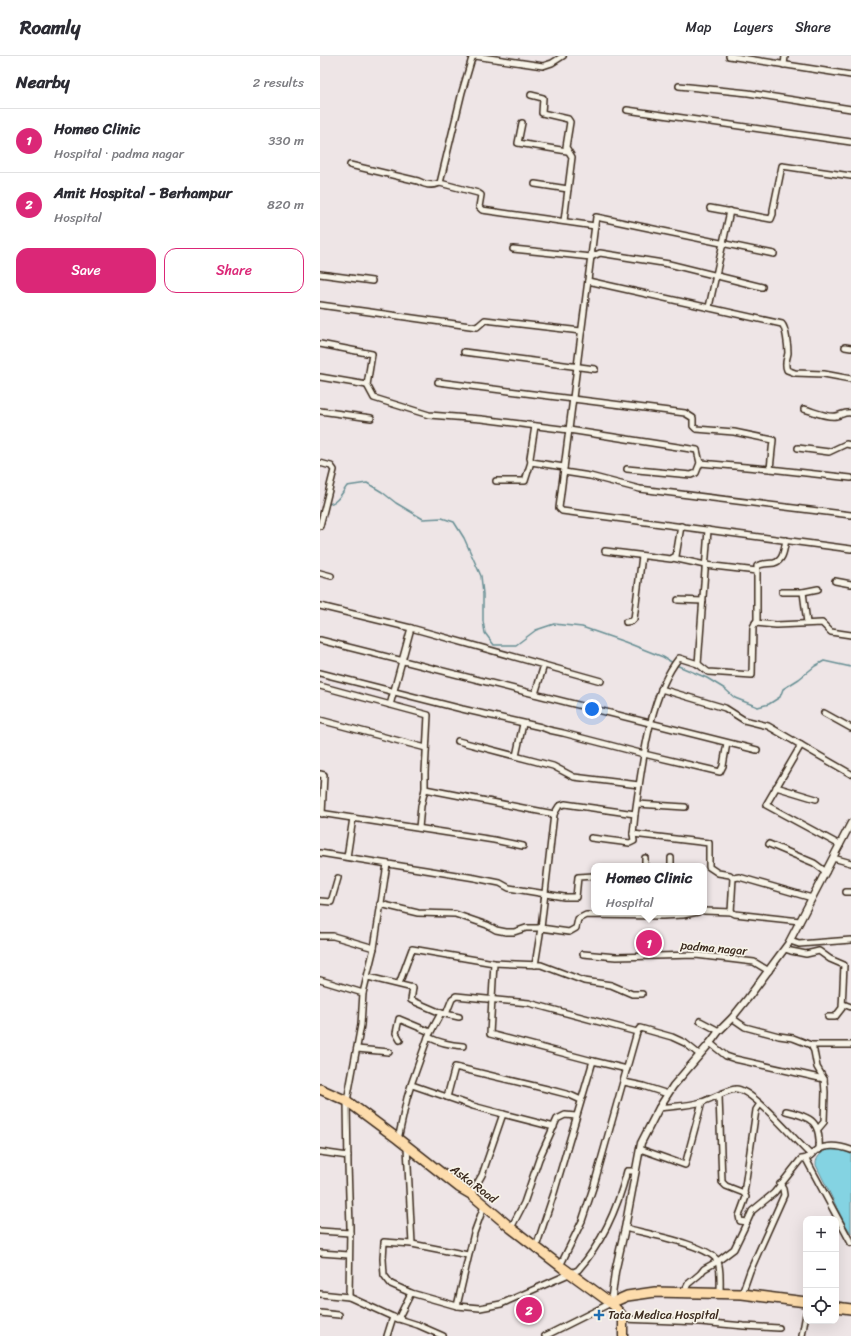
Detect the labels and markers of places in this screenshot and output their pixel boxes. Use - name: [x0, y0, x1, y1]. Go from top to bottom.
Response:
- pin: 1: [636, 928, 662, 958]
- pin: 2: [516, 1295, 542, 1325]
- place label: Tata Medica Hospital: [608, 1304, 719, 1326]
- marker: Tata Medica Hospital: [593, 1309, 605, 1321]

